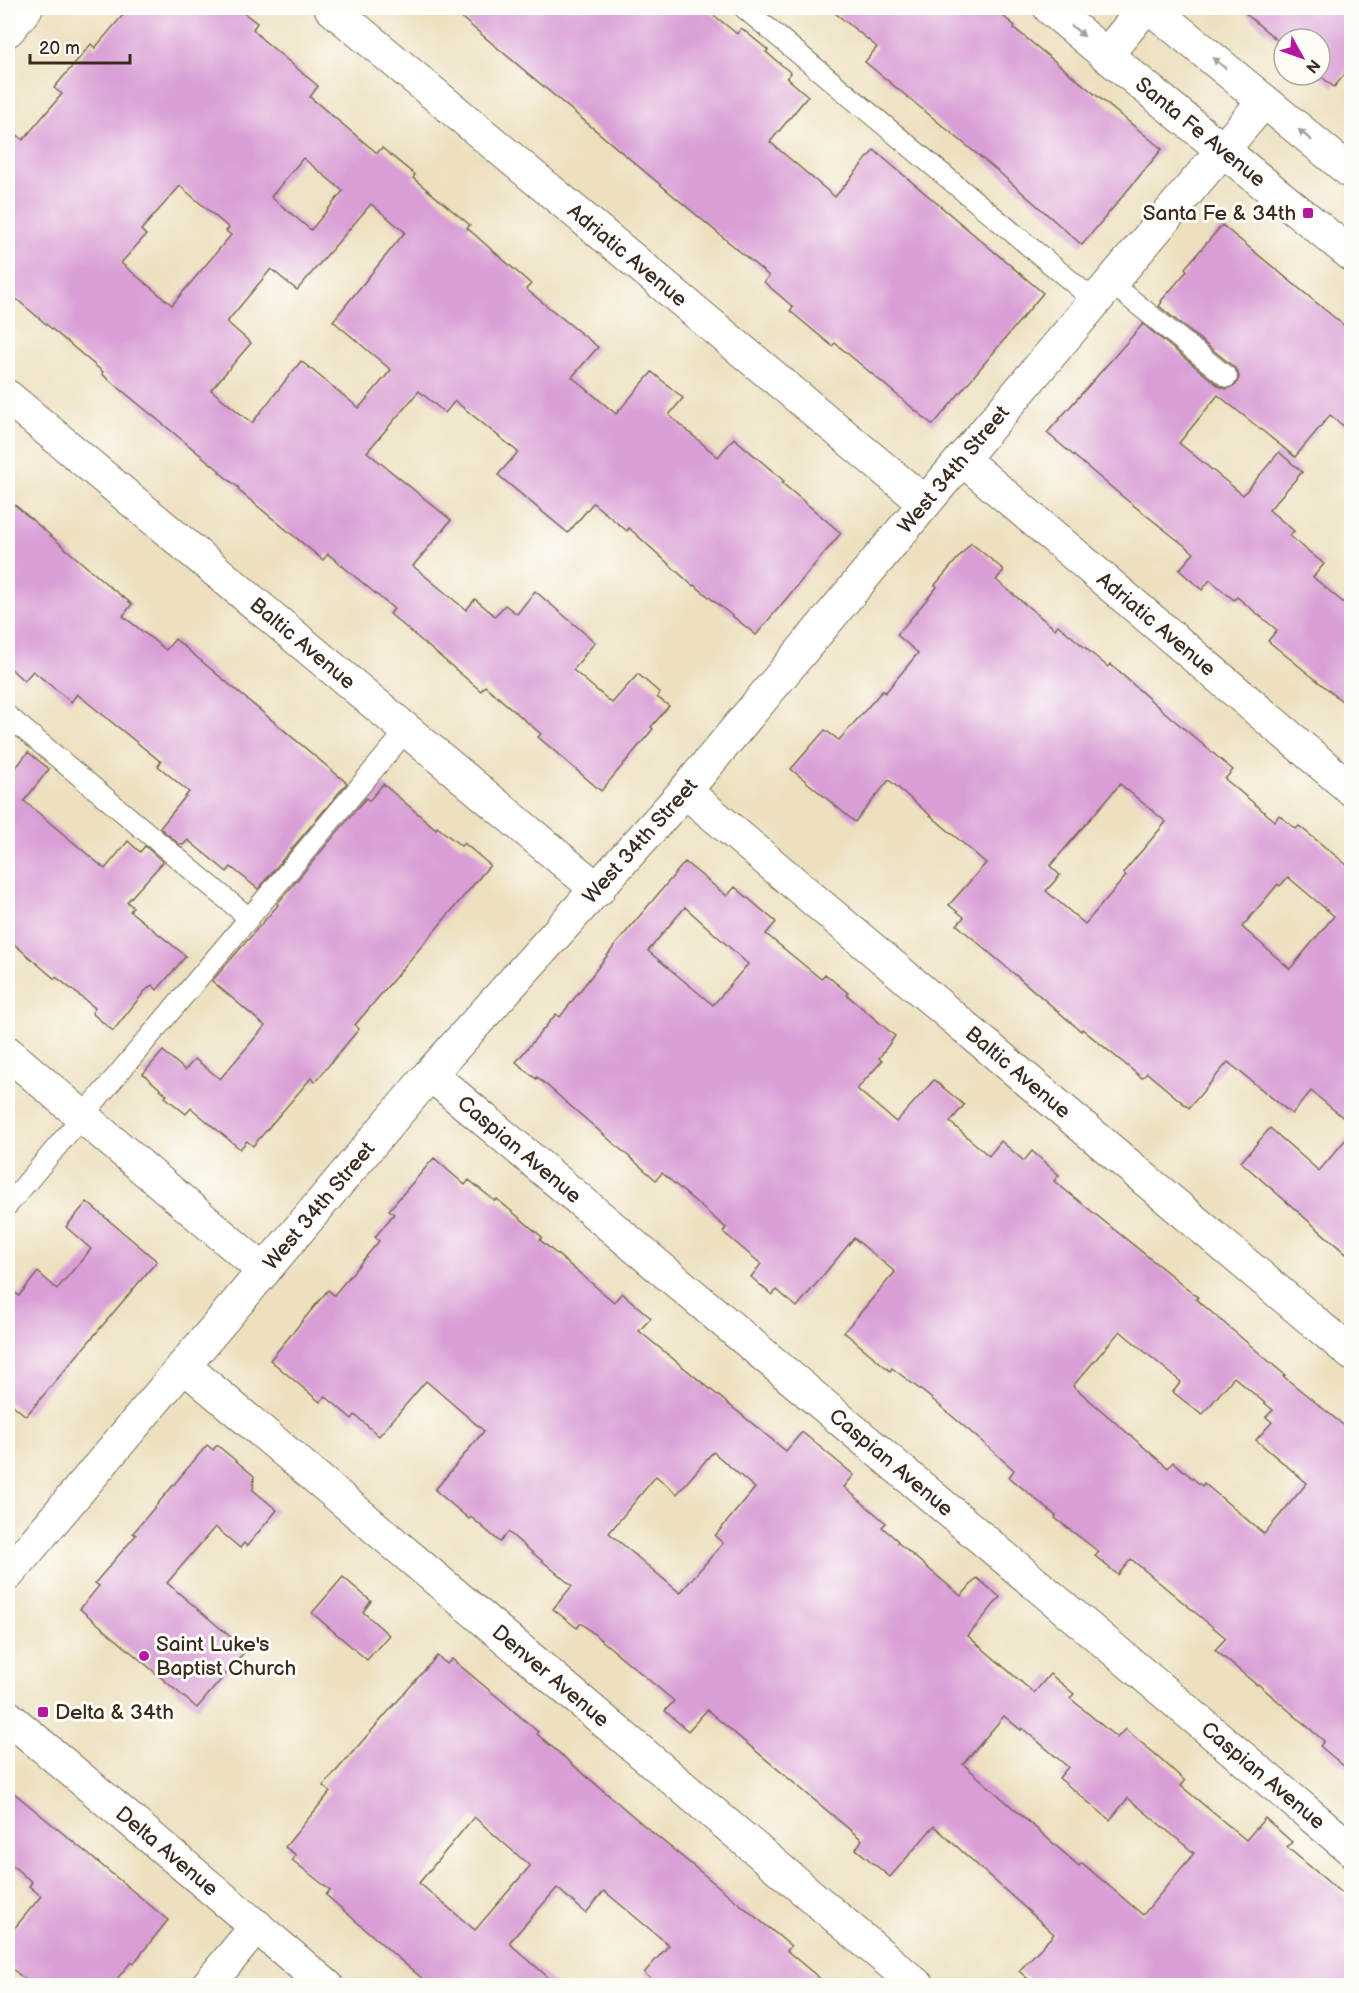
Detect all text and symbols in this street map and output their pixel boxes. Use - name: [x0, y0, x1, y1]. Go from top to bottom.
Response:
- one-way arrow: [1070, 24, 1085, 37]
- scale bar: [30, 27, 130, 65]
- north arrow: [1272, 27, 1332, 87]
- text: 20 m: [39, 38, 80, 59]
- text: N: [1301, 55, 1323, 76]
- one-way arrow: [1211, 57, 1227, 70]
- street label: Santa Fe Avenue: [1130, 72, 1271, 192]
- one-way arrow: [1298, 129, 1313, 141]
- street label: Adriatic Avenue: [563, 198, 692, 312]
- place label: Santa Fe & 34th: [1143, 201, 1296, 226]
- marker: Santa Fe & 34th: [1301, 206, 1315, 220]
- street label: West 34th Street: [892, 400, 1015, 539]
- street label: Adriatic Avenue: [1092, 567, 1221, 681]
- street label: Baltic Avenue: [245, 592, 360, 694]
- street label: West 34th Street: [577, 773, 703, 909]
- street label: Baltic Avenue: [961, 1021, 1076, 1124]
- street label: Caspian Avenue: [452, 1090, 587, 1209]
- street label: West 34th Street: [258, 1136, 380, 1275]
- street label: Caspian Avenue: [824, 1403, 958, 1522]
- street label: Denver Avenue: [487, 1619, 614, 1732]
- place label: Saint Luke's Baptist Church: [156, 1632, 296, 1681]
- marker: Saint Luke's Baptist Church: [137, 1649, 151, 1663]
- place label: Delta & 34th: [55, 1700, 174, 1725]
- marker: Delta & 34th: [36, 1705, 50, 1719]
- street label: Caspian Avenue: [1196, 1716, 1330, 1834]
- street label: Delta Avenue: [111, 1801, 223, 1901]

